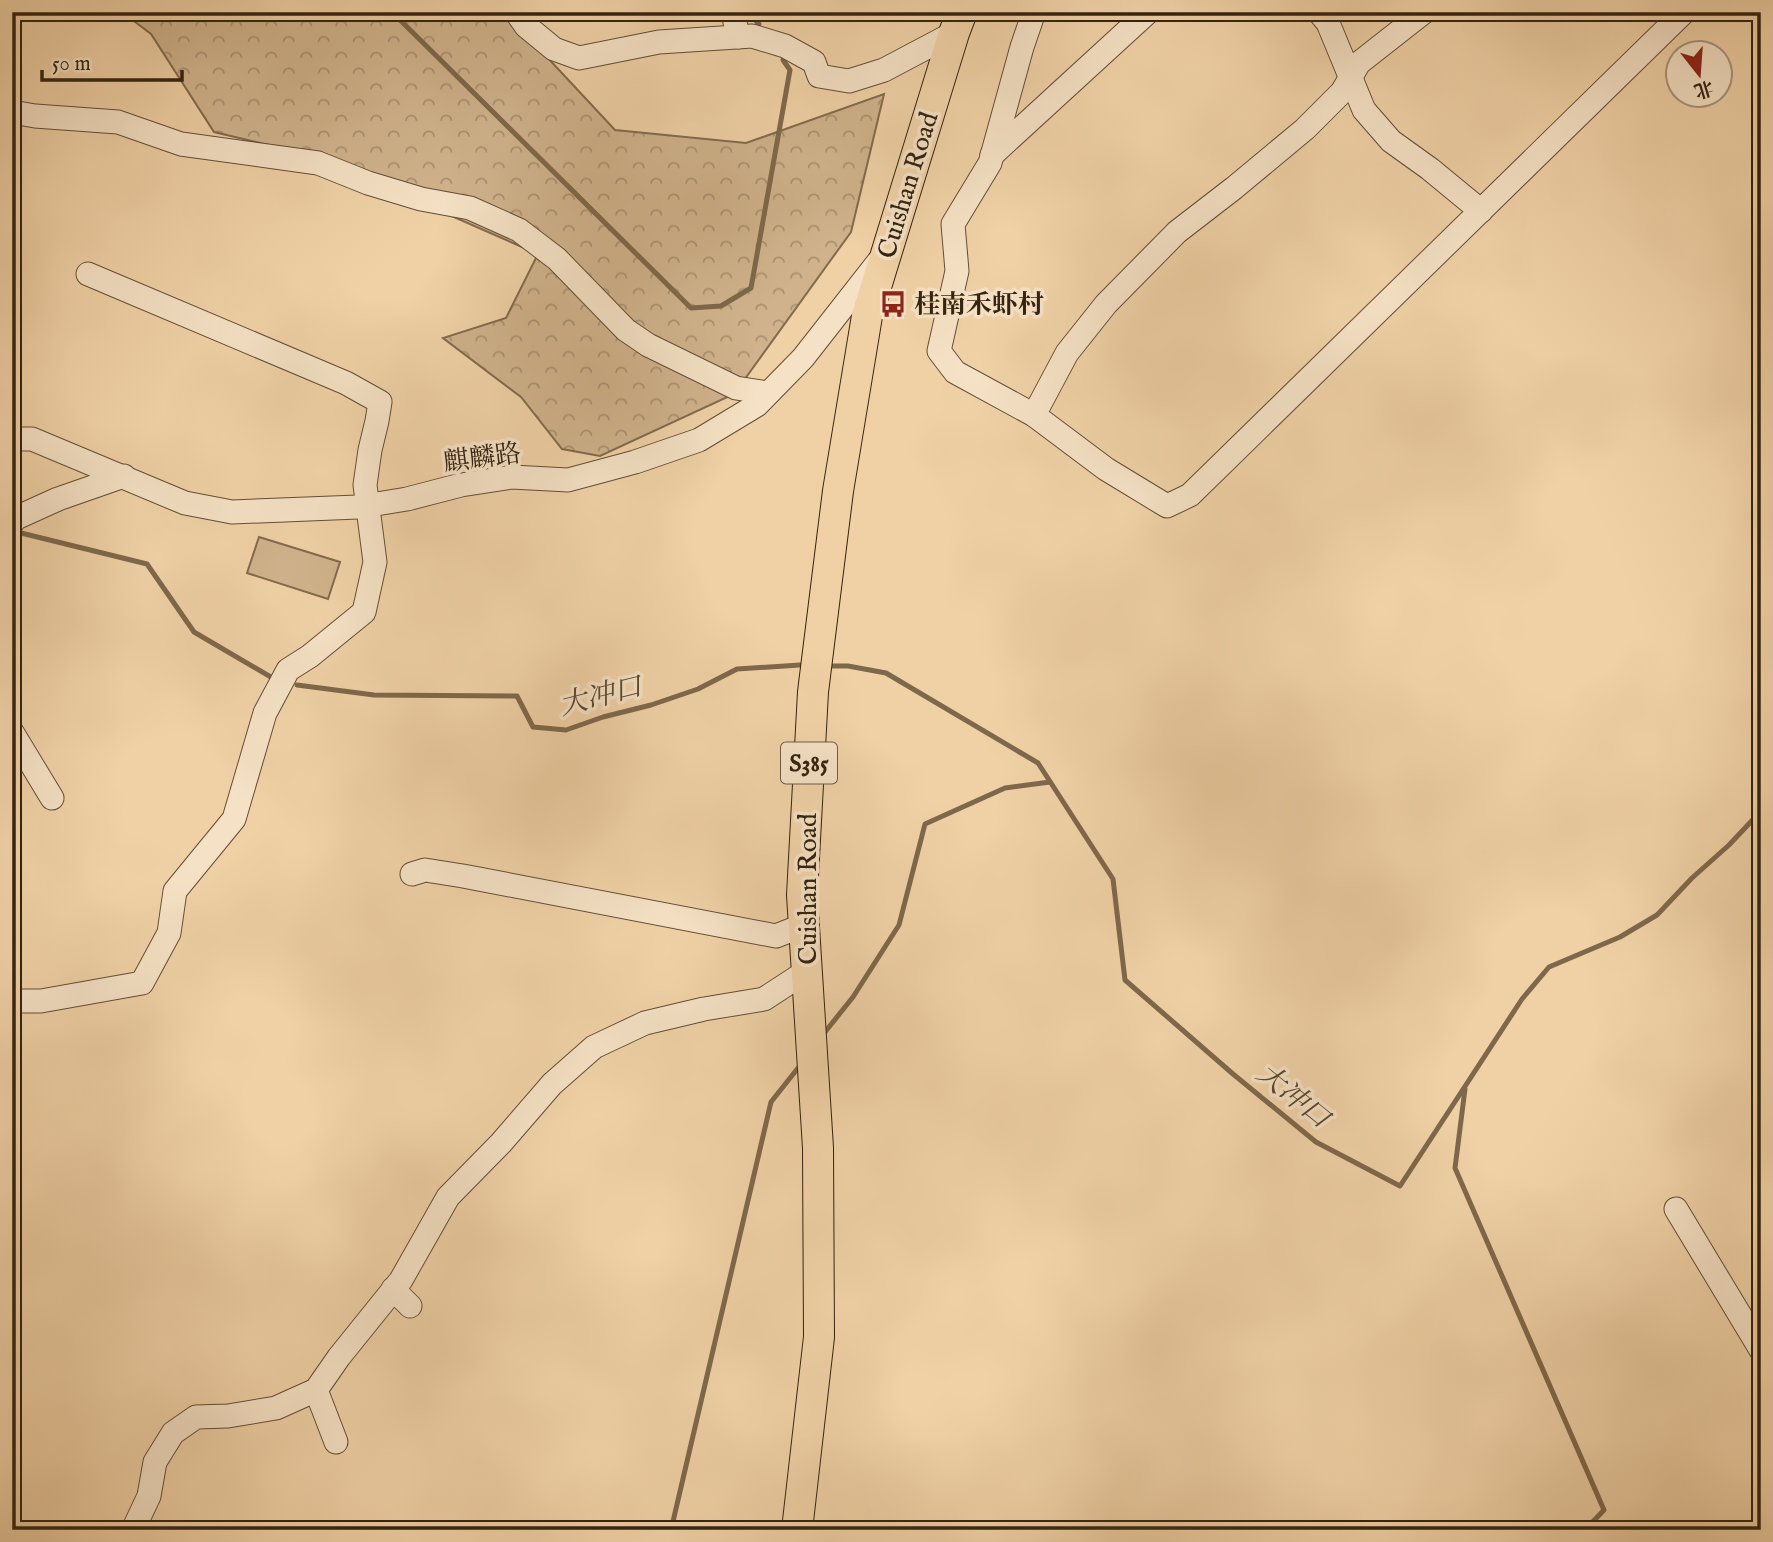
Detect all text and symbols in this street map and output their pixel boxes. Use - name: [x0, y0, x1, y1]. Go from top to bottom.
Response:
- scale bar: [42, 38, 182, 82]
- north arrow: [1664, 38, 1734, 108]
- text: 50 m: [52, 51, 91, 78]
- text: 北: [1691, 74, 1716, 103]
- street label: Cuishan Road: [871, 108, 946, 263]
- bus stop icon: 桂南禾虾村: [878, 289, 908, 319]
- place label: 桂南禾虾村: [914, 289, 1044, 322]
- street label: 麒麟路: [441, 437, 523, 480]
- water label: 大冲口: [556, 670, 648, 725]
- road number: S385: [781, 742, 837, 784]
- street label: Cuishan Road: [792, 813, 825, 965]
- water label: 大冲口: [1249, 1057, 1338, 1138]

